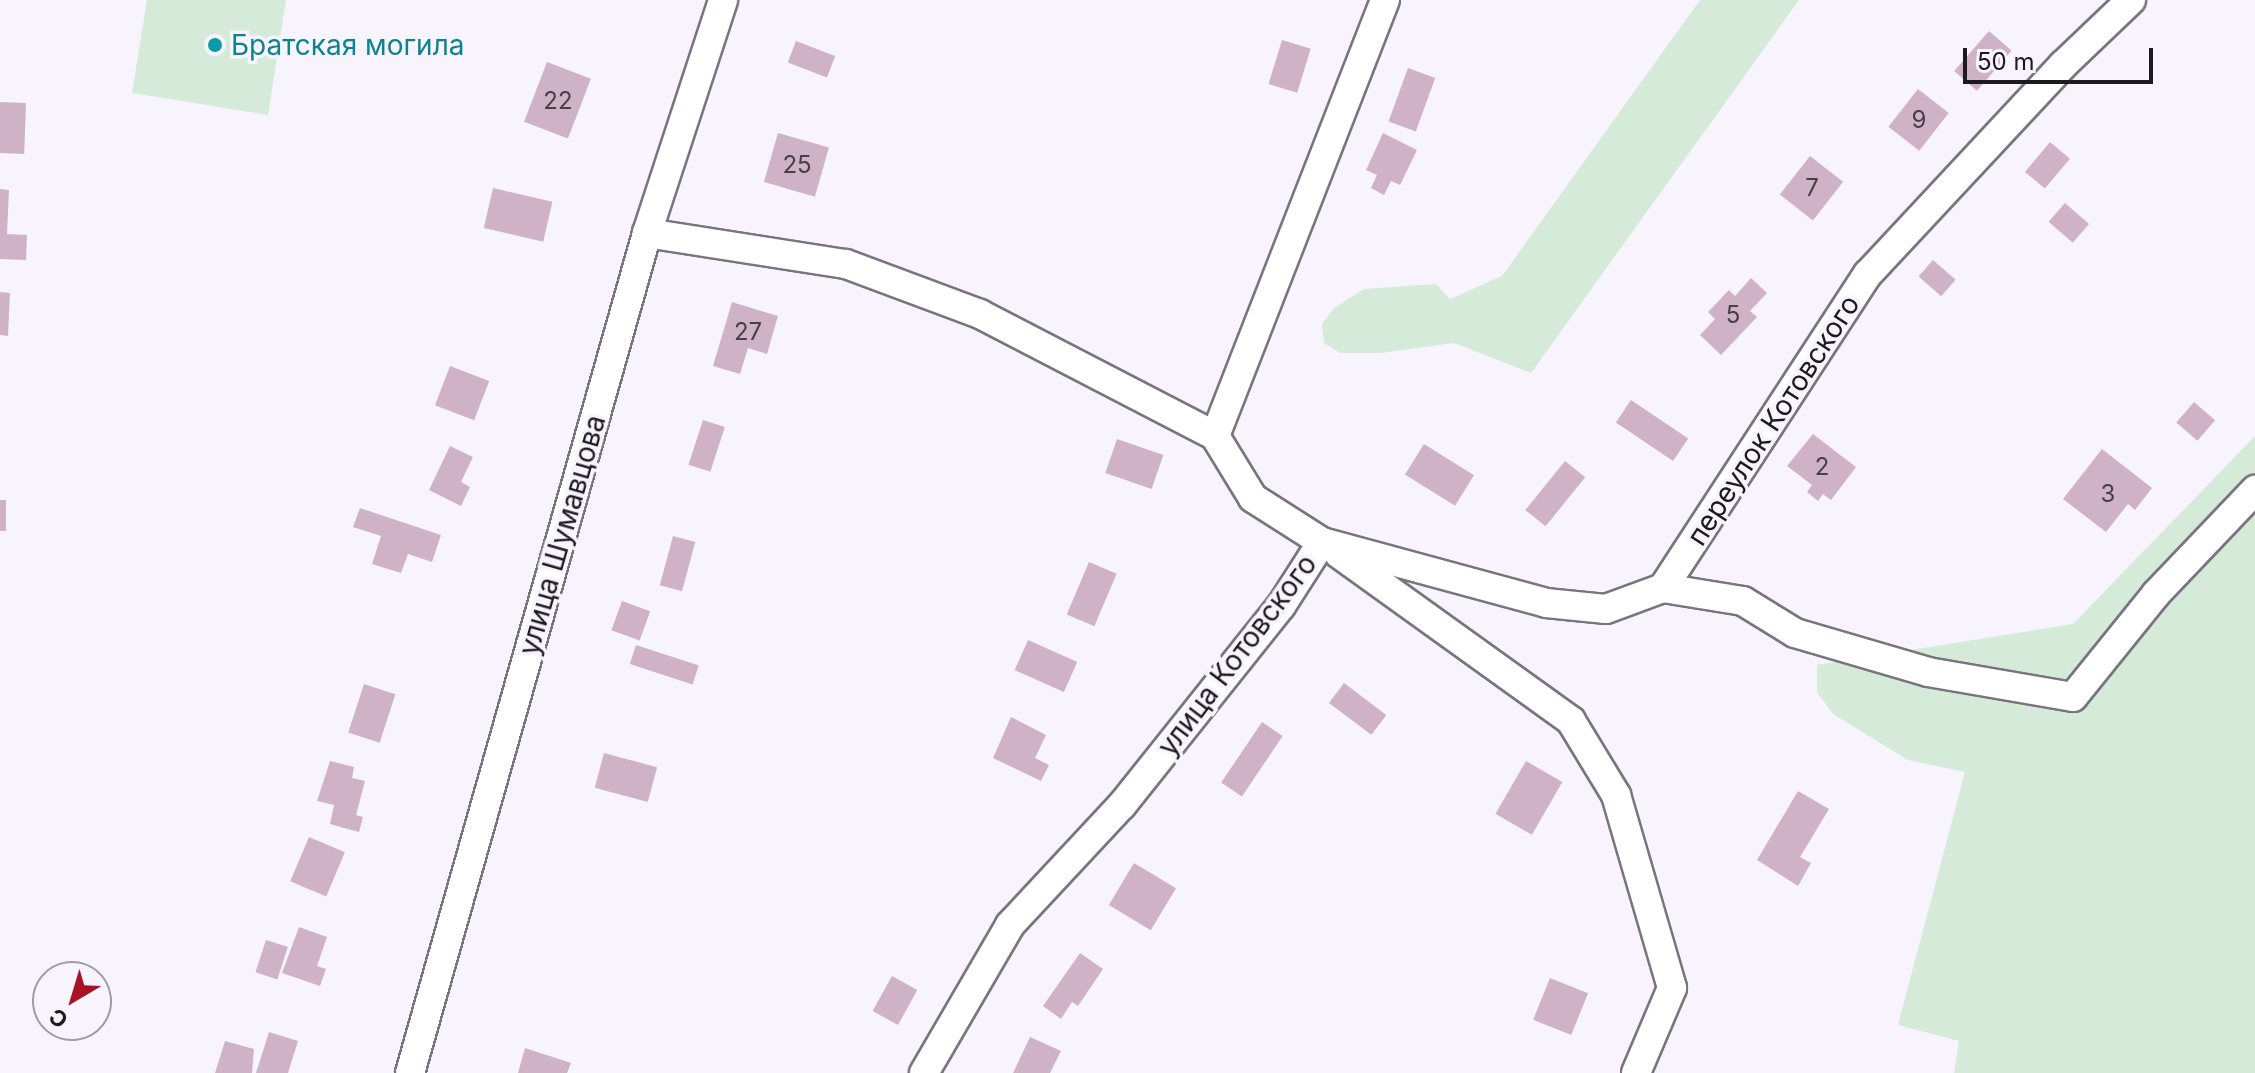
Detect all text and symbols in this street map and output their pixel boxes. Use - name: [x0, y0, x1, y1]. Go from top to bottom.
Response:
- place label: Братская могила: [231, 28, 464, 62]
- scale bar: [1967, 32, 2157, 82]
- marker: Братская могила: [206, 36, 224, 54]
- text: 50 m: [1977, 47, 2035, 76]
- house number: 22: [543, 87, 573, 115]
- house number: 9: [1912, 106, 1926, 134]
- house number: 25: [782, 151, 812, 179]
- house number: 7: [1805, 174, 1819, 202]
- street label: переулок Котовского: [1679, 289, 1867, 551]
- house number: 5: [1726, 301, 1740, 329]
- house number: 27: [734, 318, 762, 346]
- street label: улица Шумавцова: [512, 411, 612, 659]
- house number: 2: [1815, 453, 1829, 481]
- house number: 3: [2101, 480, 2115, 508]
- street label: улица Котовского: [1150, 548, 1324, 762]
- north arrow: [32, 961, 112, 1041]
- text: С: [44, 1003, 73, 1034]

